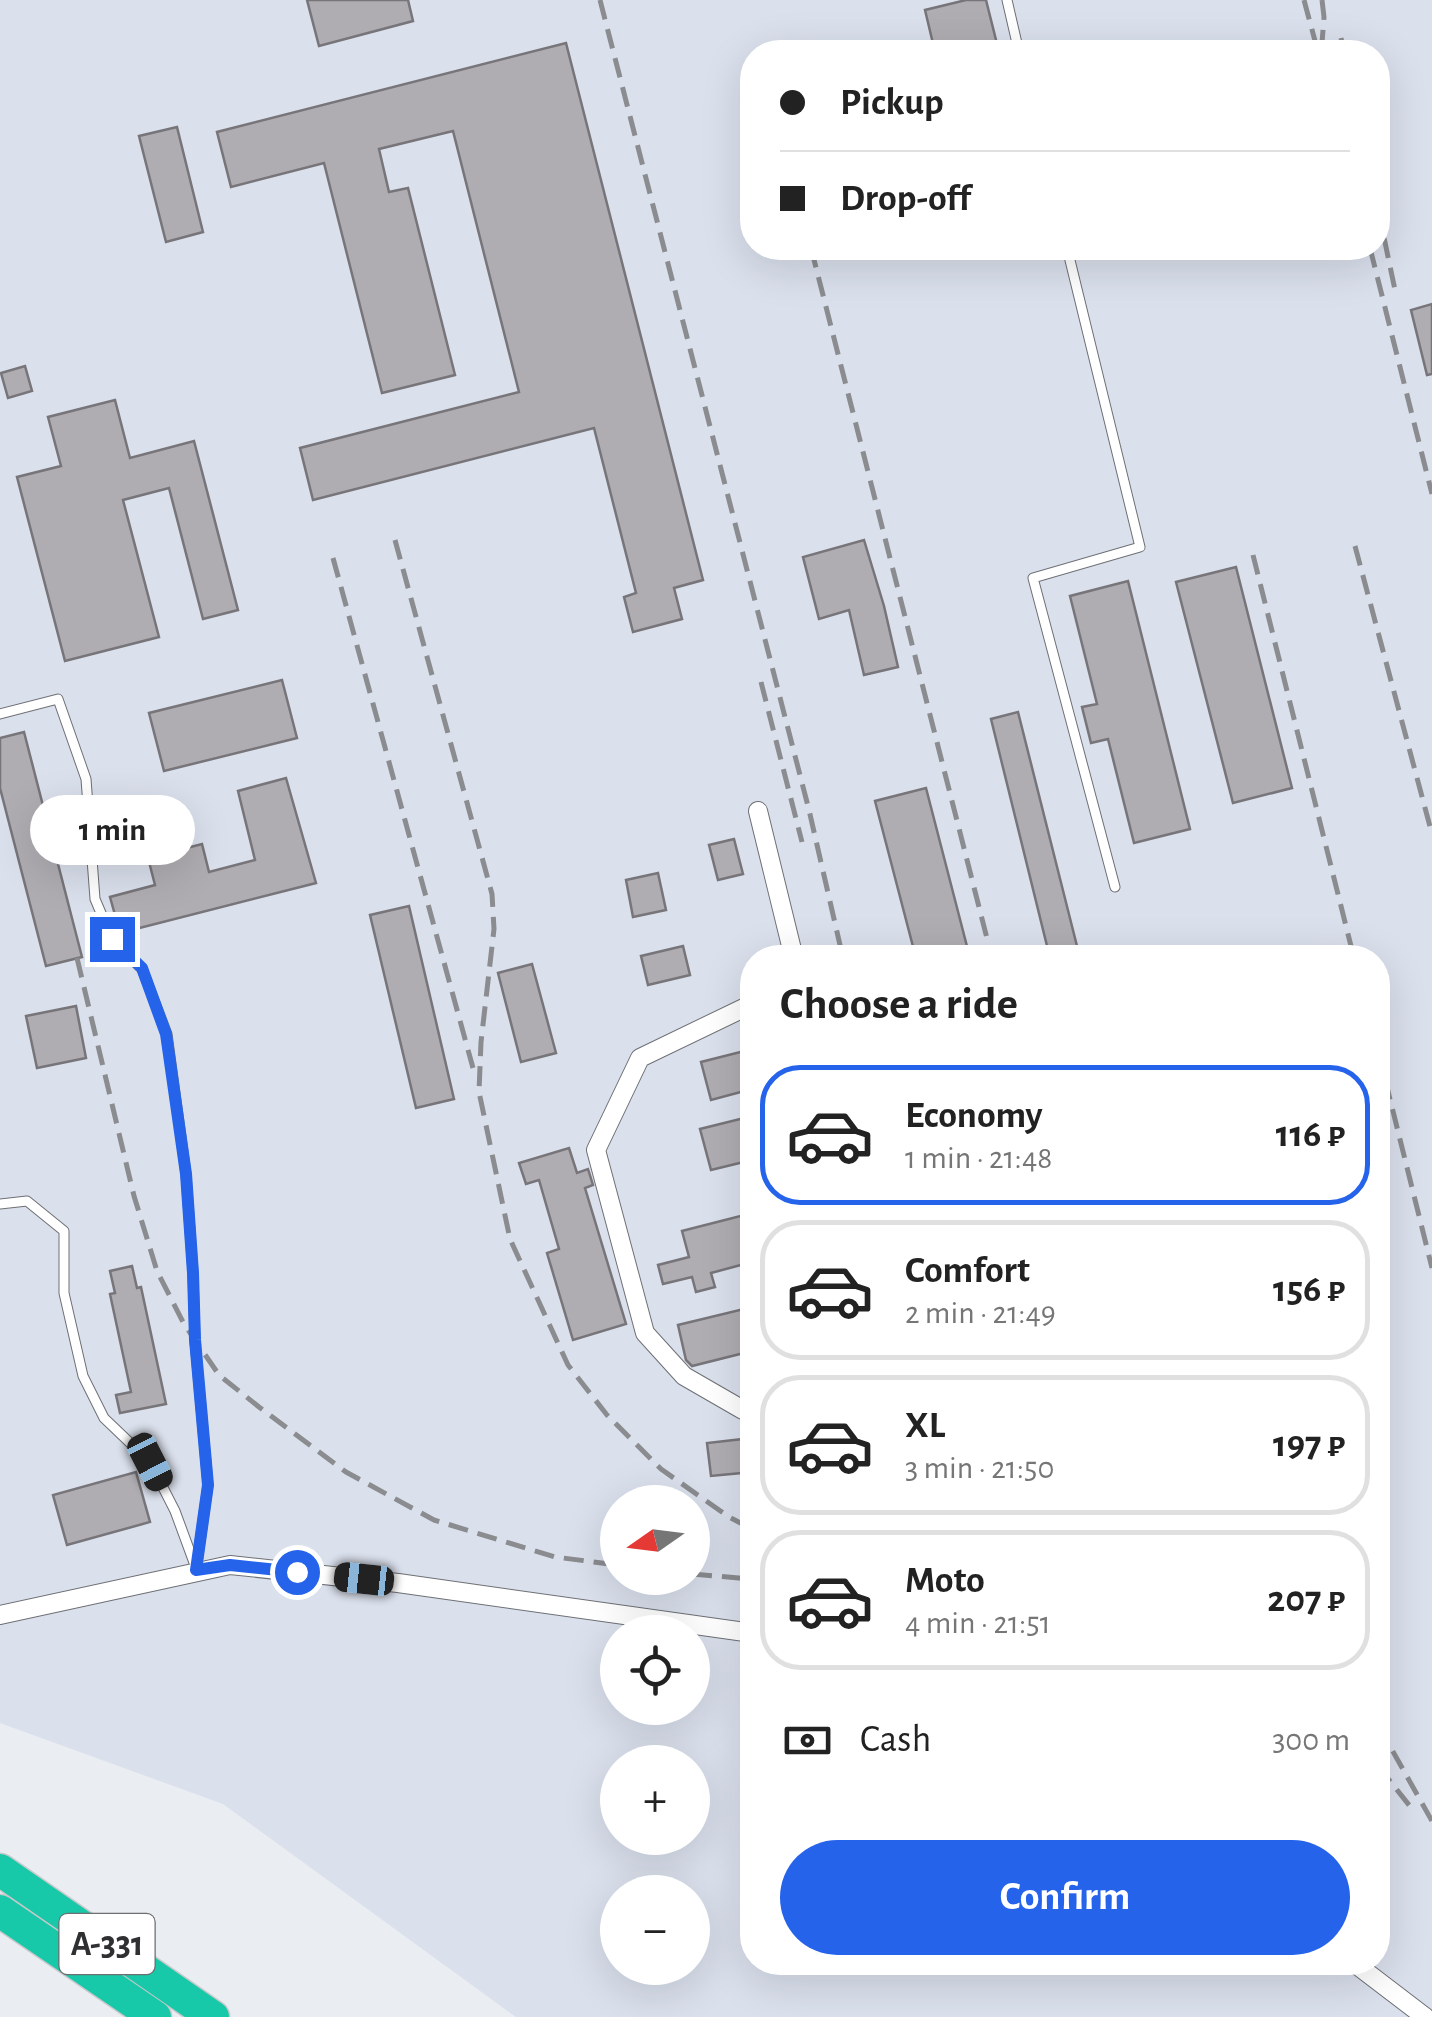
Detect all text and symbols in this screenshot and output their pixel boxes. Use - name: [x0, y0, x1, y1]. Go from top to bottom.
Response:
- text: Pickup: [840, 84, 944, 122]
- text: Drop-off: [840, 180, 971, 218]
- callout: 1 min: [29, 794, 194, 864]
- text: 1 min: [79, 814, 146, 846]
- route end: [90, 917, 135, 962]
- text: Choose a ride: [780, 982, 1018, 1027]
- icon: car: [785, 1090, 875, 1180]
- text: Economy: [905, 1097, 1043, 1135]
- text: 116 ₽: [1276, 1116, 1345, 1154]
- text: 1 min · 21:48: [905, 1142, 1053, 1174]
- icon: car: [785, 1245, 875, 1335]
- text: Comfort: [905, 1252, 1030, 1290]
- text: 156 ₽: [1273, 1271, 1345, 1309]
- text: 2 min · 21:49: [905, 1297, 1056, 1329]
- icon: car: [785, 1400, 875, 1490]
- text: XL: [905, 1407, 945, 1445]
- text: 197 ₽: [1273, 1426, 1345, 1464]
- car: [123, 1428, 177, 1496]
- text: 3 min · 21:50: [905, 1452, 1054, 1484]
- north arrow: [600, 1485, 710, 1595]
- map controls: [600, 1485, 710, 1985]
- route start: [275, 1550, 320, 1595]
- icon: car: [785, 1555, 875, 1645]
- car: [333, 1561, 395, 1597]
- text: Moto: [905, 1562, 985, 1600]
- text: 207 ₽: [1267, 1581, 1345, 1619]
- text: 4 min · 21:51: [905, 1607, 1051, 1639]
- button: locate: [600, 1615, 710, 1725]
- icon: cash: [780, 1713, 835, 1768]
- text: Cash: [860, 1721, 931, 1759]
- text: 300 m: [1272, 1724, 1350, 1756]
- button: +: [600, 1745, 710, 1855]
- button: Confirm: [780, 1840, 1350, 1955]
- button: −: [600, 1875, 710, 1985]
- road number: А-331: [59, 1914, 154, 1974]

